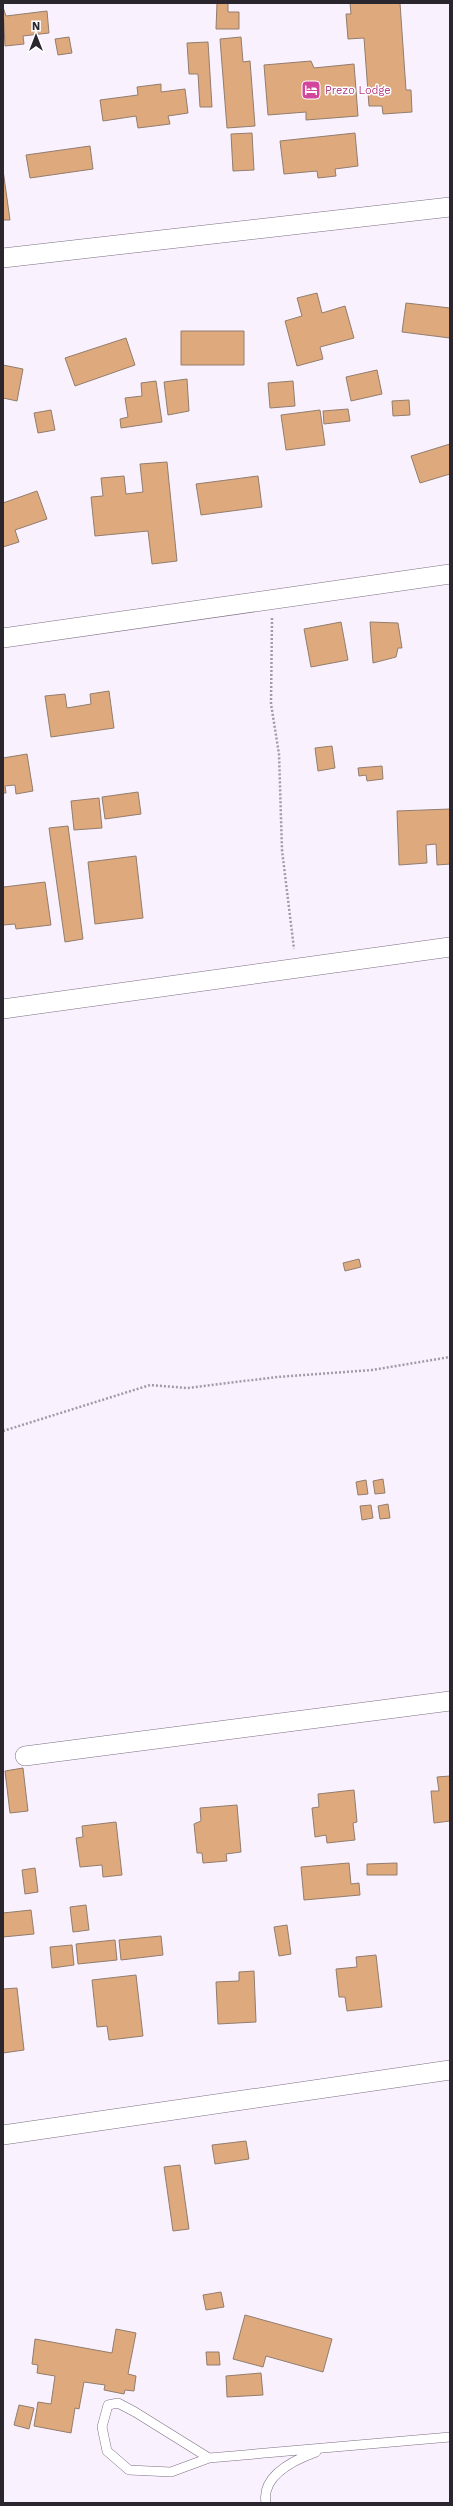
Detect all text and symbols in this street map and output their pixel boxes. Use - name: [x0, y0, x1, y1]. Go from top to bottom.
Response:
- north arrow: [16, 16, 56, 56]
- text: N: [32, 20, 40, 33]
- hotel icon: Prezo Lodge: [300, 79, 322, 101]
- place label: Prezo Lodge: [325, 84, 391, 97]

